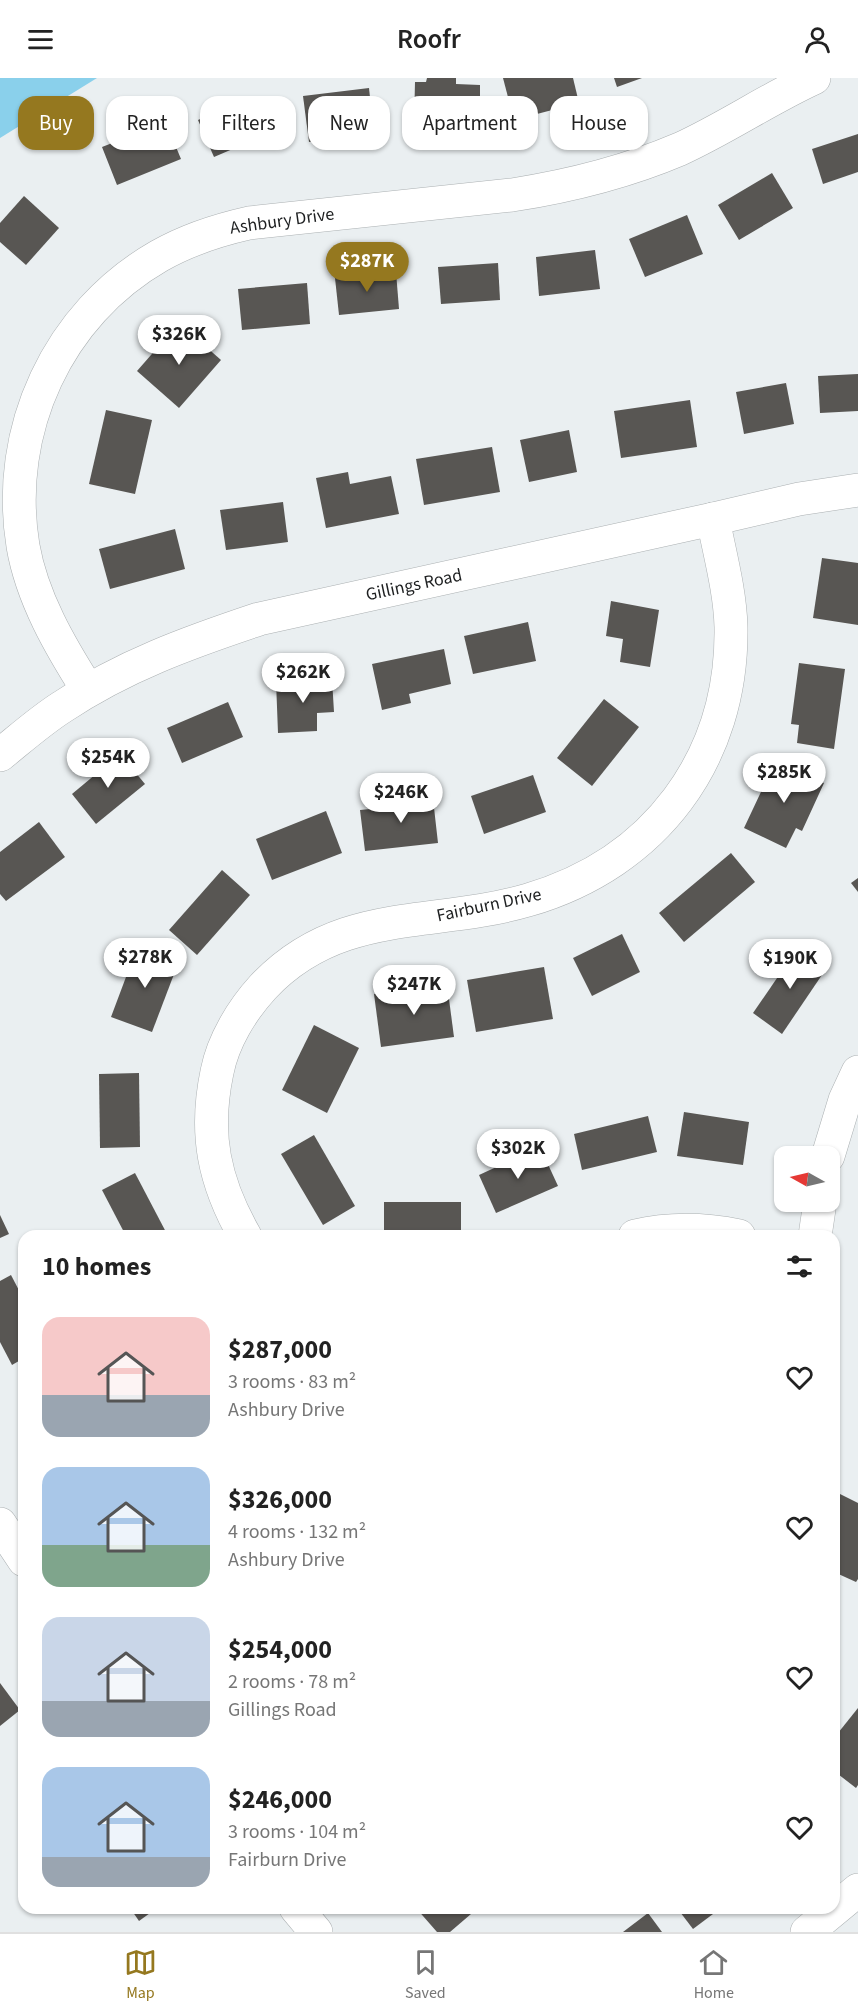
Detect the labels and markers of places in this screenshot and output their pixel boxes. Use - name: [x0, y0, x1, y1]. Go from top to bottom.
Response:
- pin: $287K: [325, 242, 409, 293]
- pin: $326K: [137, 315, 221, 366]
- pin: $262K: [261, 653, 345, 704]
- pin: $254K: [66, 738, 150, 789]
- pin: $285K: [742, 753, 826, 804]
- pin: $246K: [359, 773, 443, 824]
- pin: $278K: [103, 938, 187, 989]
- pin: $190K: [748, 939, 832, 990]
- pin: $247K: [372, 965, 456, 1016]
- pin: $302K: [476, 1129, 560, 1180]

